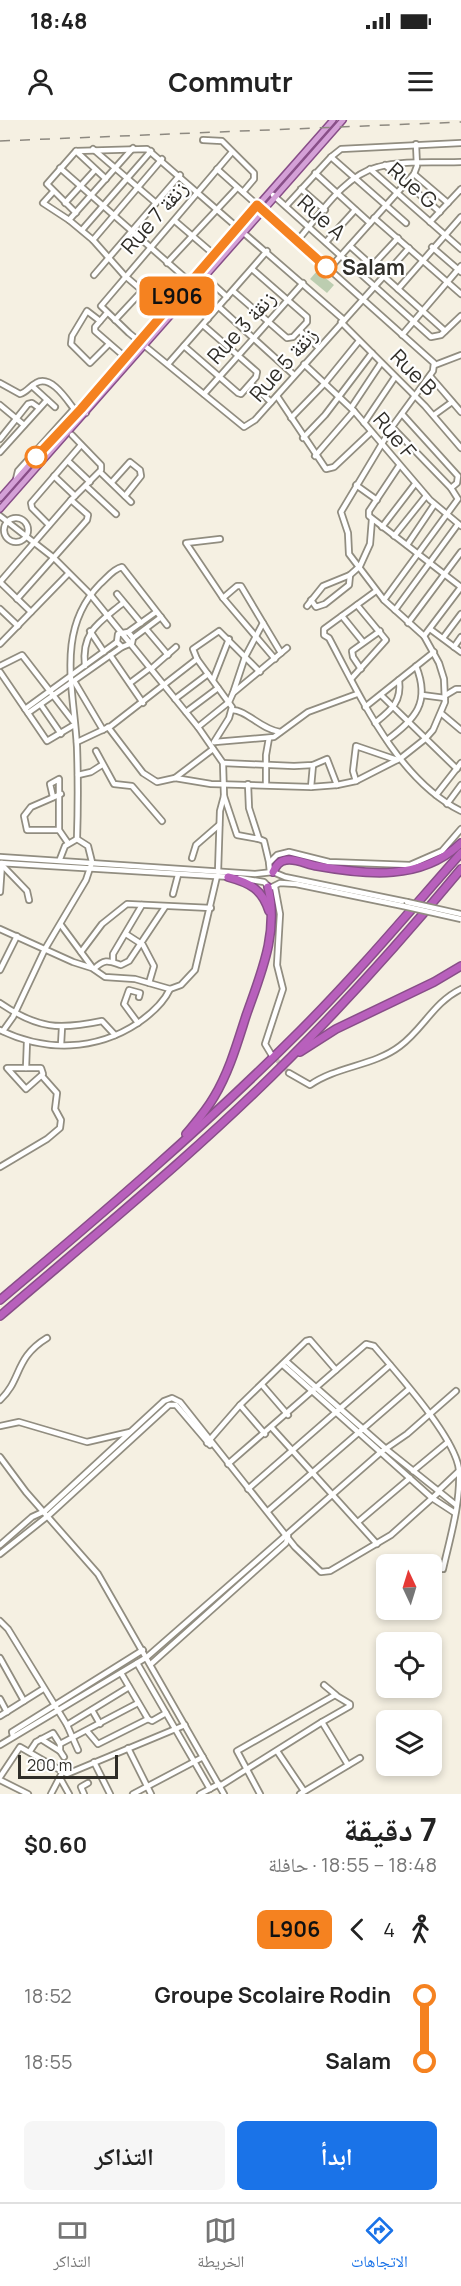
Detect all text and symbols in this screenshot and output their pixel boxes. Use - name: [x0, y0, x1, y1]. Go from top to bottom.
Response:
- text: 18:48: [30, 6, 88, 36]
- text: Commutr: [168, 63, 293, 100]
- icon: person: [24, 65, 57, 98]
- icon: menu: [404, 65, 437, 98]
- street label: Rue G: [382, 156, 444, 214]
- street label: Rue 7 زنقة: [114, 174, 194, 260]
- street label: Rue A: [292, 188, 352, 246]
- place label: Salam: [342, 253, 405, 281]
- marker: Salam: [315, 256, 337, 278]
- line badge: L906: [135, 276, 219, 315]
- text: L906: [151, 282, 203, 310]
- street label: Rue 3 زنقة: [201, 284, 281, 370]
- street label: Rue 5 زنقة: [243, 321, 323, 407]
- street label: Rue B: [385, 343, 443, 401]
- street label: Rue F: [367, 406, 423, 465]
- unlabelled marker: [25, 446, 47, 468]
- north arrow: [376, 1554, 442, 1620]
- map controls: [376, 1554, 442, 1776]
- button: locate: [376, 1632, 442, 1698]
- button: layers: [376, 1710, 442, 1776]
- scale bar: [18, 1752, 118, 1780]
- text: 200 m: [27, 1754, 72, 1776]
- text: 7 دقيقة: [343, 1806, 437, 1851]
- text: $0.60: [24, 1830, 87, 1860]
- text: 18:48 – 18:55 · حافلة: [268, 1851, 437, 1878]
- icon: back: [341, 1913, 374, 1946]
- icon: walk: [404, 1913, 437, 1946]
- text: L906: [269, 1915, 320, 1943]
- text: 4: [383, 1916, 395, 1943]
- text: Groupe Scolaire Rodin: [155, 1980, 391, 2010]
- text: 18:52: [24, 1982, 72, 2009]
- text: Salam: [325, 2046, 391, 2076]
- text: 18:55: [24, 2048, 73, 2075]
- button: التذاكر: [24, 2121, 225, 2190]
- button: ابدأ: [237, 2121, 437, 2190]
- tab: التذاكر: [53, 2214, 91, 2277]
- tab: الخريطة: [197, 2214, 244, 2277]
- tab: الاتجاهات: [351, 2214, 408, 2277]

